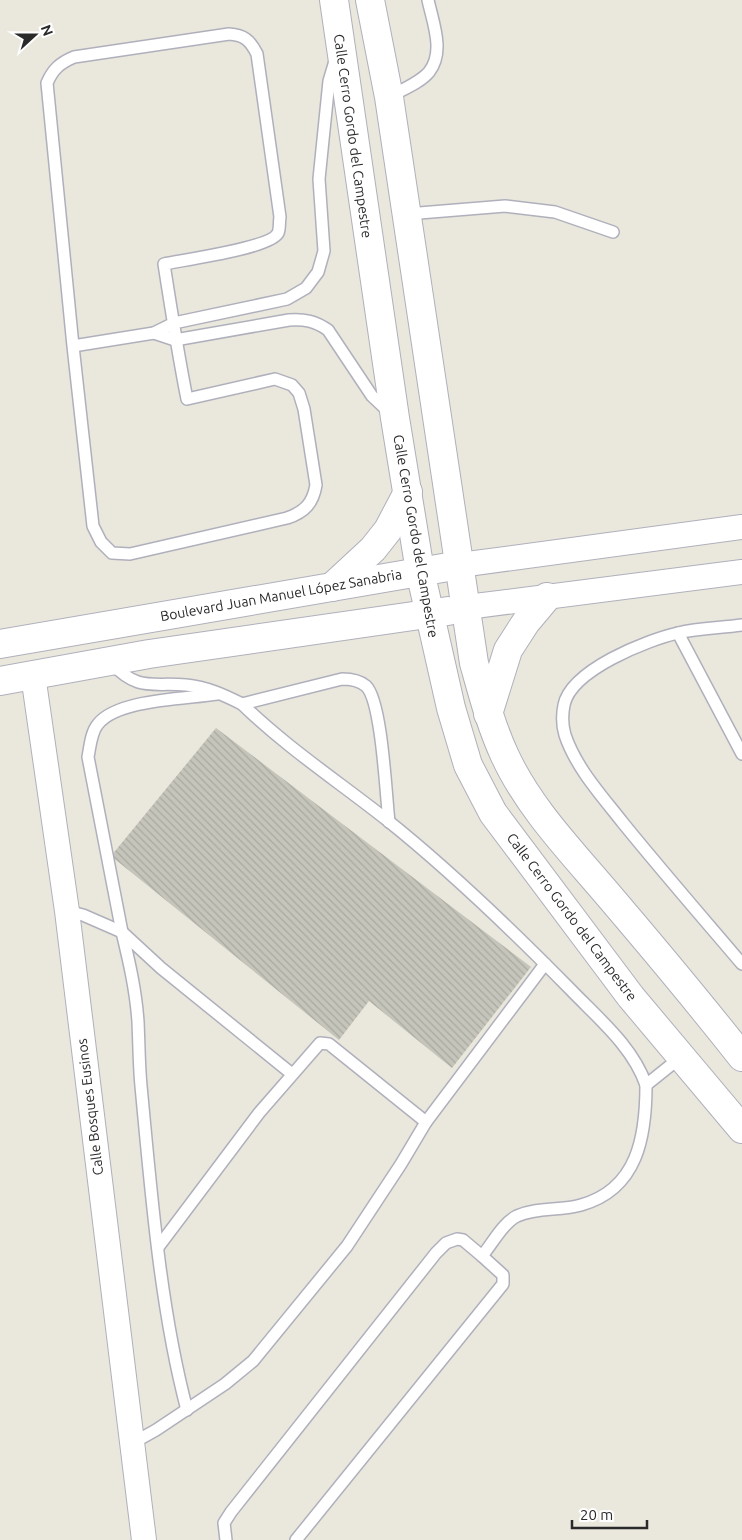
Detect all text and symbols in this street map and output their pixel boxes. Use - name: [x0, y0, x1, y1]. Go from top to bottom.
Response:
- north arrow: [10, 10, 60, 60]
- text: N: [38, 23, 56, 38]
- street label: Calle Cerro Gordo del Campestre: [331, 33, 375, 239]
- street label: Calle Cerro Gordo del Campestre: [390, 433, 442, 639]
- street label: Boulevard Juan Manuel López Sanabria: [159, 566, 403, 624]
- street label: Calle Cerro Gordo del Campestre: [504, 830, 640, 1004]
- street label: Calle Bosques Eusinos: [74, 1038, 106, 1176]
- scale bar: [572, 1498, 647, 1530]
- text: 20 m: [580, 1506, 613, 1523]

